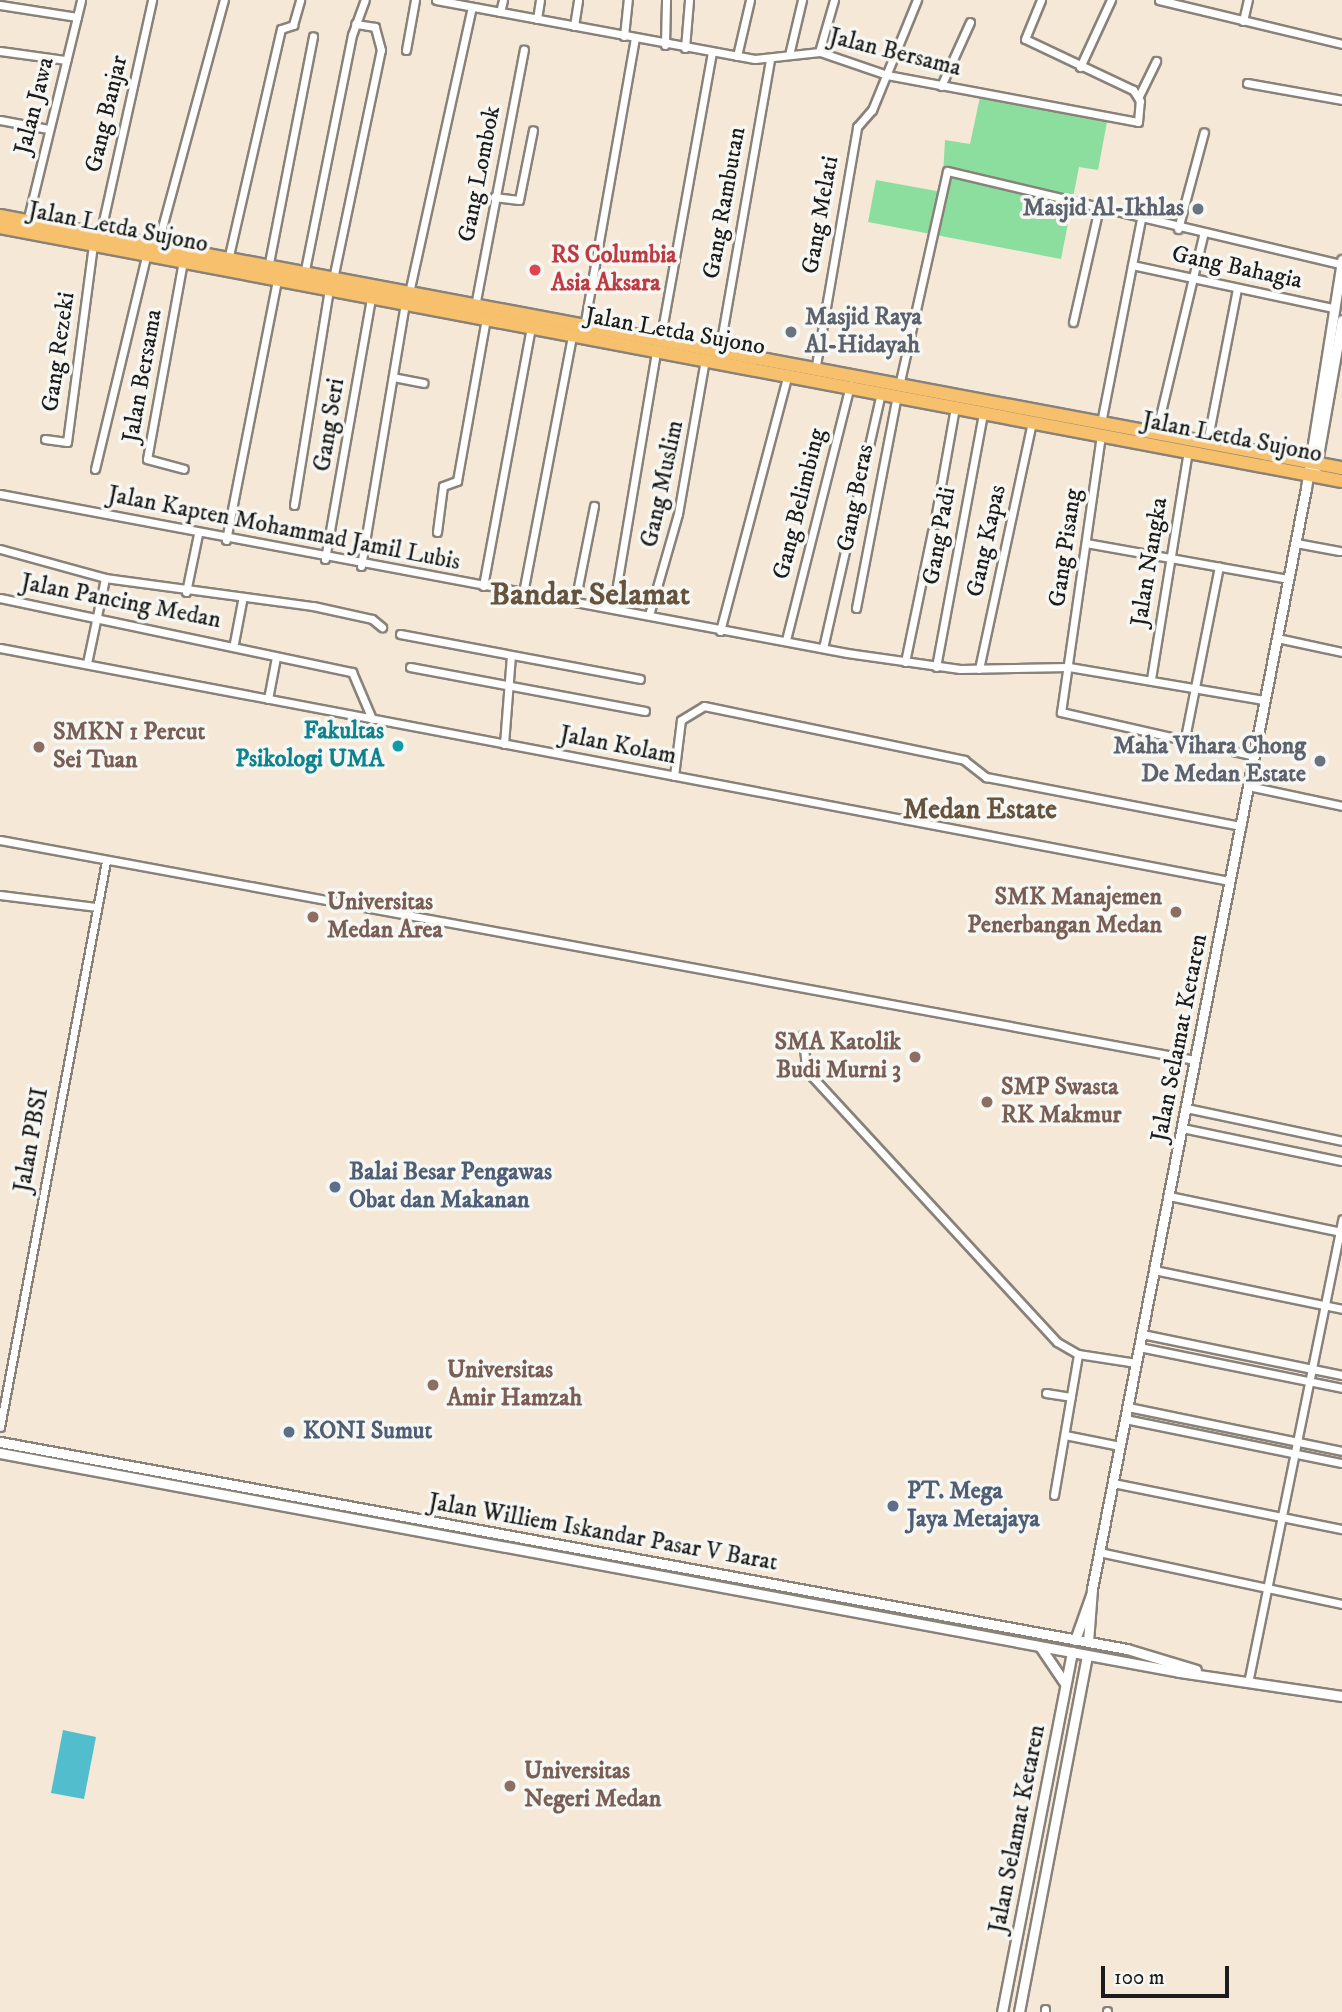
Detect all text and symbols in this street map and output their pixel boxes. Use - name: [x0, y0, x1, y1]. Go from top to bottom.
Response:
- street label: Jalan Bersama: [826, 23, 964, 83]
- street label: Gang Banjar: [80, 53, 134, 175]
- street label: Jalan Jawa: [9, 54, 61, 158]
- street label: Gang Lombok: [453, 104, 507, 244]
- street label: Gang Rambutan: [697, 125, 753, 281]
- street label: Gang Melati: [796, 154, 846, 276]
- place label: Masjid Al-Ikhlas: [1023, 195, 1184, 223]
- street label: Jalan Letda Sujono: [26, 196, 210, 260]
- marker: Masjid Al-Ikhlas: [1190, 201, 1206, 217]
- street label: Gang Bahagia: [1169, 240, 1305, 296]
- place label: RS Columbia Asia Aksara: [551, 242, 677, 298]
- marker: RS Columbia Asia Aksara: [525, 260, 545, 280]
- street label: Gang Rezeki: [36, 290, 82, 414]
- street label: Jalan Letda Sujono: [583, 302, 767, 362]
- place label: Masjid Raya Al-Hidayah: [805, 304, 922, 360]
- street label: Jalan Bersama: [117, 307, 169, 445]
- marker: Masjid Raya Al-Hidayah: [783, 324, 799, 340]
- street label: Gang Seri: [308, 376, 352, 474]
- street label: Jalan Letda Sujono: [1140, 406, 1324, 470]
- street label: Gang Muslim: [636, 418, 690, 550]
- street label: Gang Belimbing: [767, 426, 833, 582]
- street label: Gang Beras: [832, 442, 880, 554]
- street label: Jalan Kapten Mohammad Jamil Lubis: [105, 481, 463, 577]
- street label: Gang Kapas: [961, 482, 1013, 600]
- street label: Gang Padi: [917, 485, 963, 587]
- street label: Gang Pisang: [1043, 487, 1089, 609]
- street label: Jalan Nangka: [1126, 496, 1174, 628]
- street label: Jalan Pancing Medan: [19, 568, 223, 636]
- district label: Bandar Selamat: [490, 576, 690, 614]
- place label: Fakultas Psikologi UMA: [235, 718, 384, 774]
- place label: SMKN 1 Percut Sei Tuan: [53, 719, 205, 775]
- street label: Jalan Kolam: [557, 721, 679, 771]
- place label: Maha Vihara Chong De Medan Estate: [1113, 733, 1306, 789]
- marker: Fakultas Psikologi UMA: [390, 738, 406, 754]
- marker: SMKN 1 Percut Sei Tuan: [31, 739, 47, 755]
- marker: Maha Vihara Chong De Medan Estate: [1312, 753, 1328, 769]
- district label: Medan Estate: [903, 793, 1057, 827]
- place label: SMK Manajemen Penerbangan Medan: [967, 884, 1162, 940]
- place label: Universitas Medan Area: [327, 889, 443, 945]
- marker: SMK Manajemen Penerbangan Medan: [1168, 904, 1184, 920]
- marker: Universitas Medan Area: [305, 909, 321, 925]
- street label: Jalan Selamat Ketaren: [1146, 932, 1214, 1144]
- place label: SMA Katolik Budi Murni 3: [774, 1029, 901, 1085]
- marker: SMA Katolik Budi Murni 3: [907, 1049, 923, 1065]
- place label: SMP Swasta RK Makmur: [1001, 1074, 1121, 1130]
- street label: Jalan PBSI: [9, 1085, 55, 1195]
- marker: SMP Swasta RK Makmur: [979, 1094, 995, 1110]
- place label: Balai Besar Pengawas Obat dan Makanan: [349, 1159, 552, 1215]
- marker: Balai Besar Pengawas Obat dan Makanan: [327, 1179, 343, 1195]
- place label: Universitas Amir Hamzah: [447, 1357, 582, 1413]
- marker: Universitas Amir Hamzah: [425, 1377, 441, 1393]
- place label: KONI Sumut: [303, 1418, 432, 1446]
- marker: KONI Sumut: [281, 1424, 297, 1440]
- place label: PT. Mega Jaya Metajaya: [907, 1478, 1040, 1534]
- street label: Jalan Williem Iskandar Pasar V Barat: [426, 1488, 780, 1578]
- marker: PT. Mega Jaya Metajaya: [885, 1498, 901, 1514]
- street label: Jalan Selamat Ketaren: [984, 1723, 1052, 1935]
- place label: Universitas Negeri Medan: [524, 1758, 661, 1814]
- marker: Universitas Negeri Medan: [502, 1778, 518, 1794]
- scale bar: [1104, 1952, 1232, 1996]
- text: 100 m: [1114, 1965, 1165, 1991]

